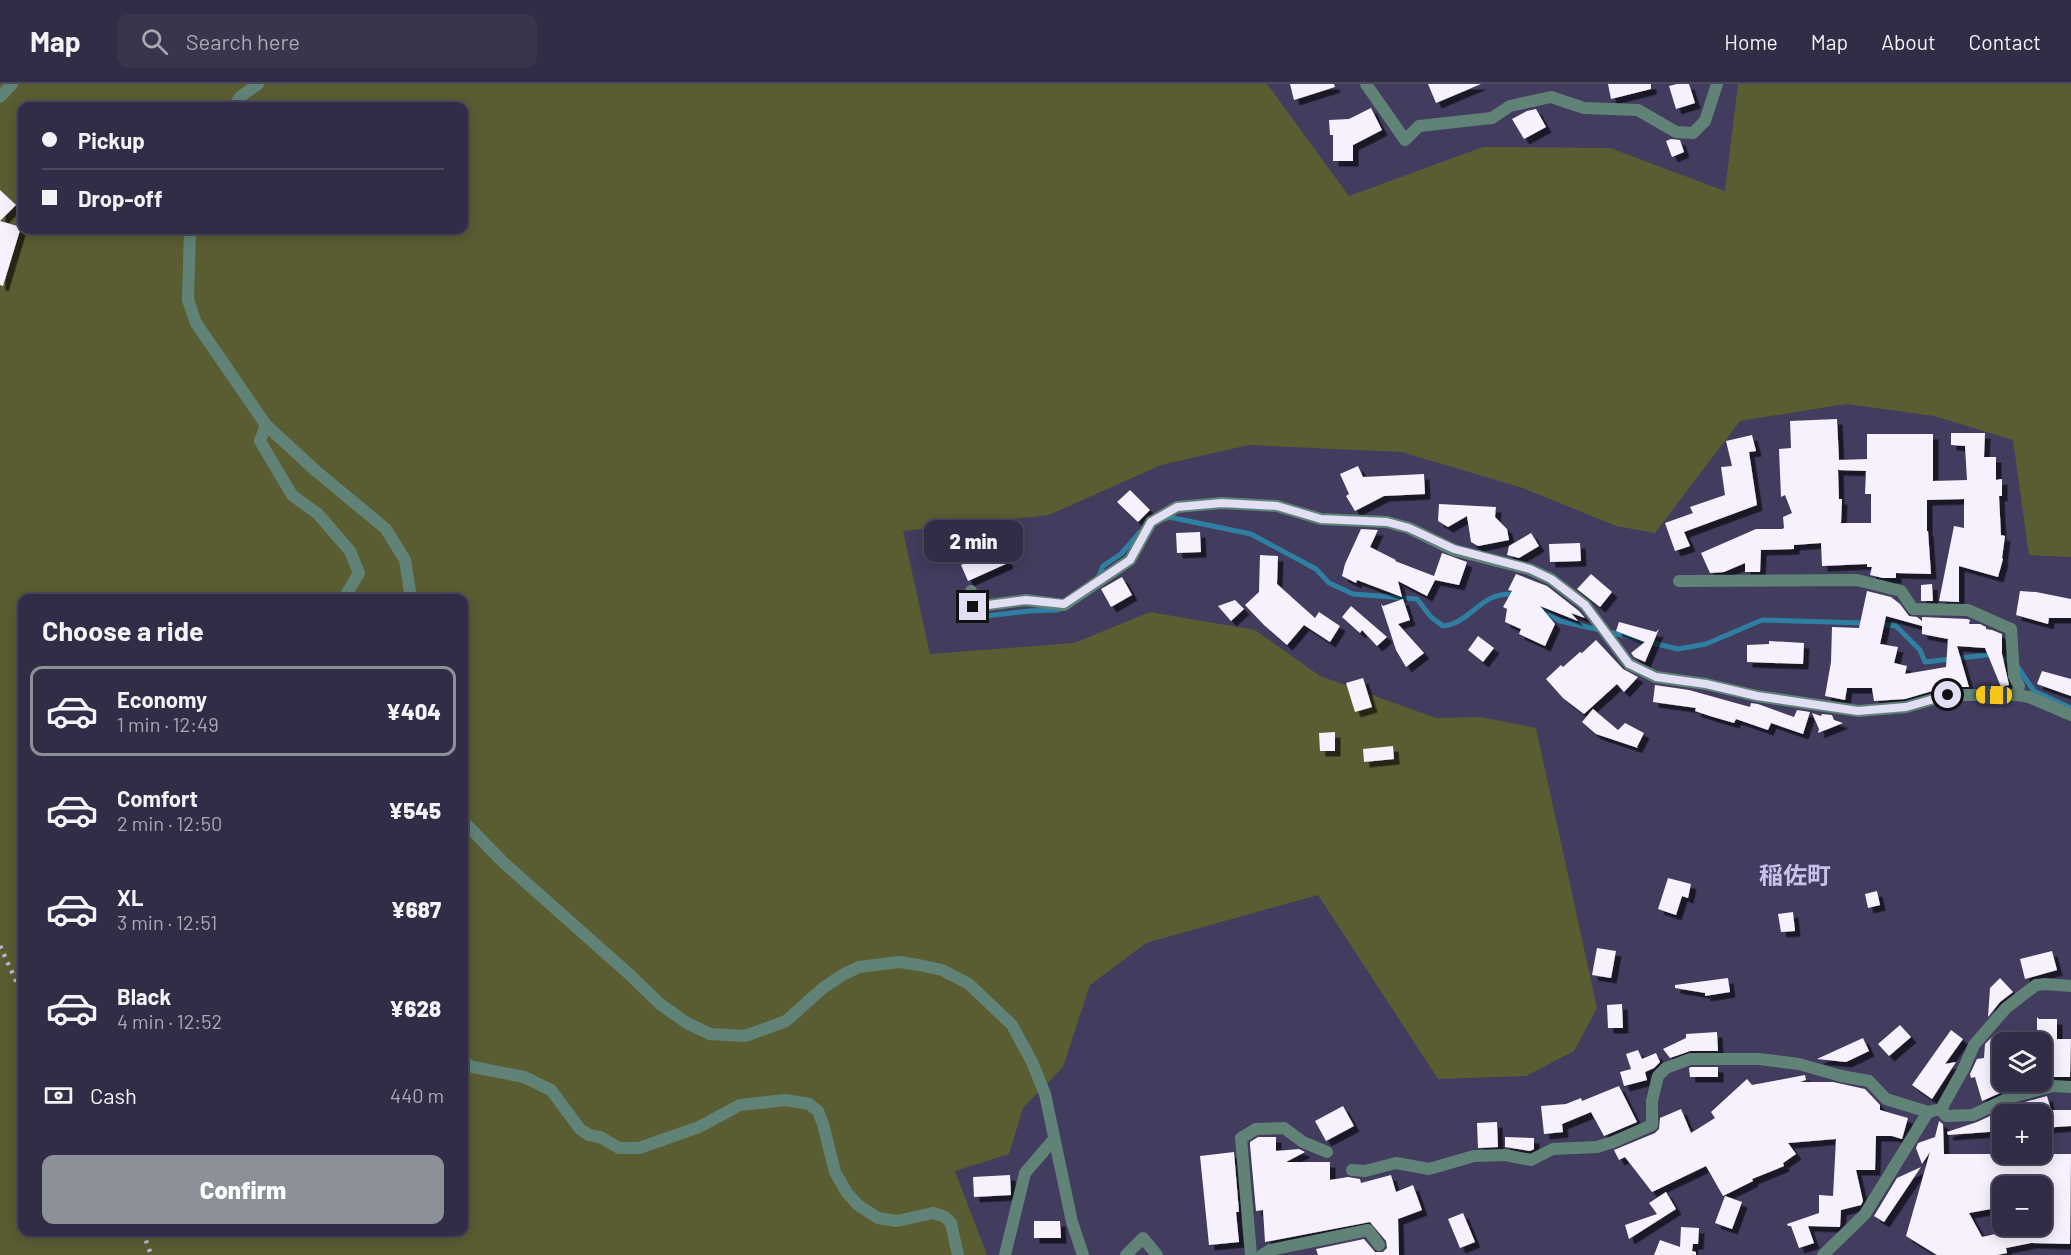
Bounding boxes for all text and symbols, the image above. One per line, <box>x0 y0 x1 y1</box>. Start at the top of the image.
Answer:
search box <box>117 14 537 68</box>
text: Map <box>30 24 81 58</box>
icon: search <box>138 25 171 58</box>
text: Search here <box>186 28 300 54</box>
text: Home <box>1724 29 1778 54</box>
text: Map <box>1811 29 1848 54</box>
text: About <box>1881 29 1936 54</box>
text: Contact <box>1969 29 2041 54</box>
text: Pickup <box>78 127 145 153</box>
text: Drop-off <box>78 185 162 211</box>
callout: 2 min <box>924 520 1022 562</box>
text: 2 min <box>949 529 998 553</box>
route end <box>959 593 986 620</box>
text: Choose a ride <box>42 614 204 646</box>
route start <box>1934 681 1961 708</box>
icon: car <box>45 684 99 738</box>
text: Economy <box>117 686 207 712</box>
car <box>1976 686 2012 704</box>
text: ¥404 <box>386 698 441 724</box>
text: 1 min · 12:49 <box>117 712 219 736</box>
icon: car <box>45 783 99 837</box>
text: Comfort <box>117 785 198 811</box>
text: ¥545 <box>388 797 441 823</box>
text: 2 min · 12:50 <box>117 811 222 835</box>
district label: 稲佐町 <box>1759 860 1831 889</box>
icon: car <box>45 882 99 936</box>
text: XL <box>117 884 143 910</box>
text: ¥687 <box>391 896 441 922</box>
text: 3 min · 12:51 <box>117 910 217 934</box>
icon: car <box>45 981 99 1035</box>
text: Black <box>117 983 171 1009</box>
text: ¥628 <box>389 995 441 1021</box>
text: 4 min · 12:52 <box>117 1009 222 1033</box>
map controls <box>1992 1032 2052 1236</box>
button: layers <box>1992 1032 2052 1092</box>
icon: cash <box>42 1079 75 1112</box>
text: Cash <box>90 1082 137 1108</box>
text: 440 m <box>390 1083 444 1107</box>
button: + <box>1992 1104 2052 1164</box>
button: Confirm <box>42 1155 444 1224</box>
button: − <box>1992 1176 2052 1236</box>

